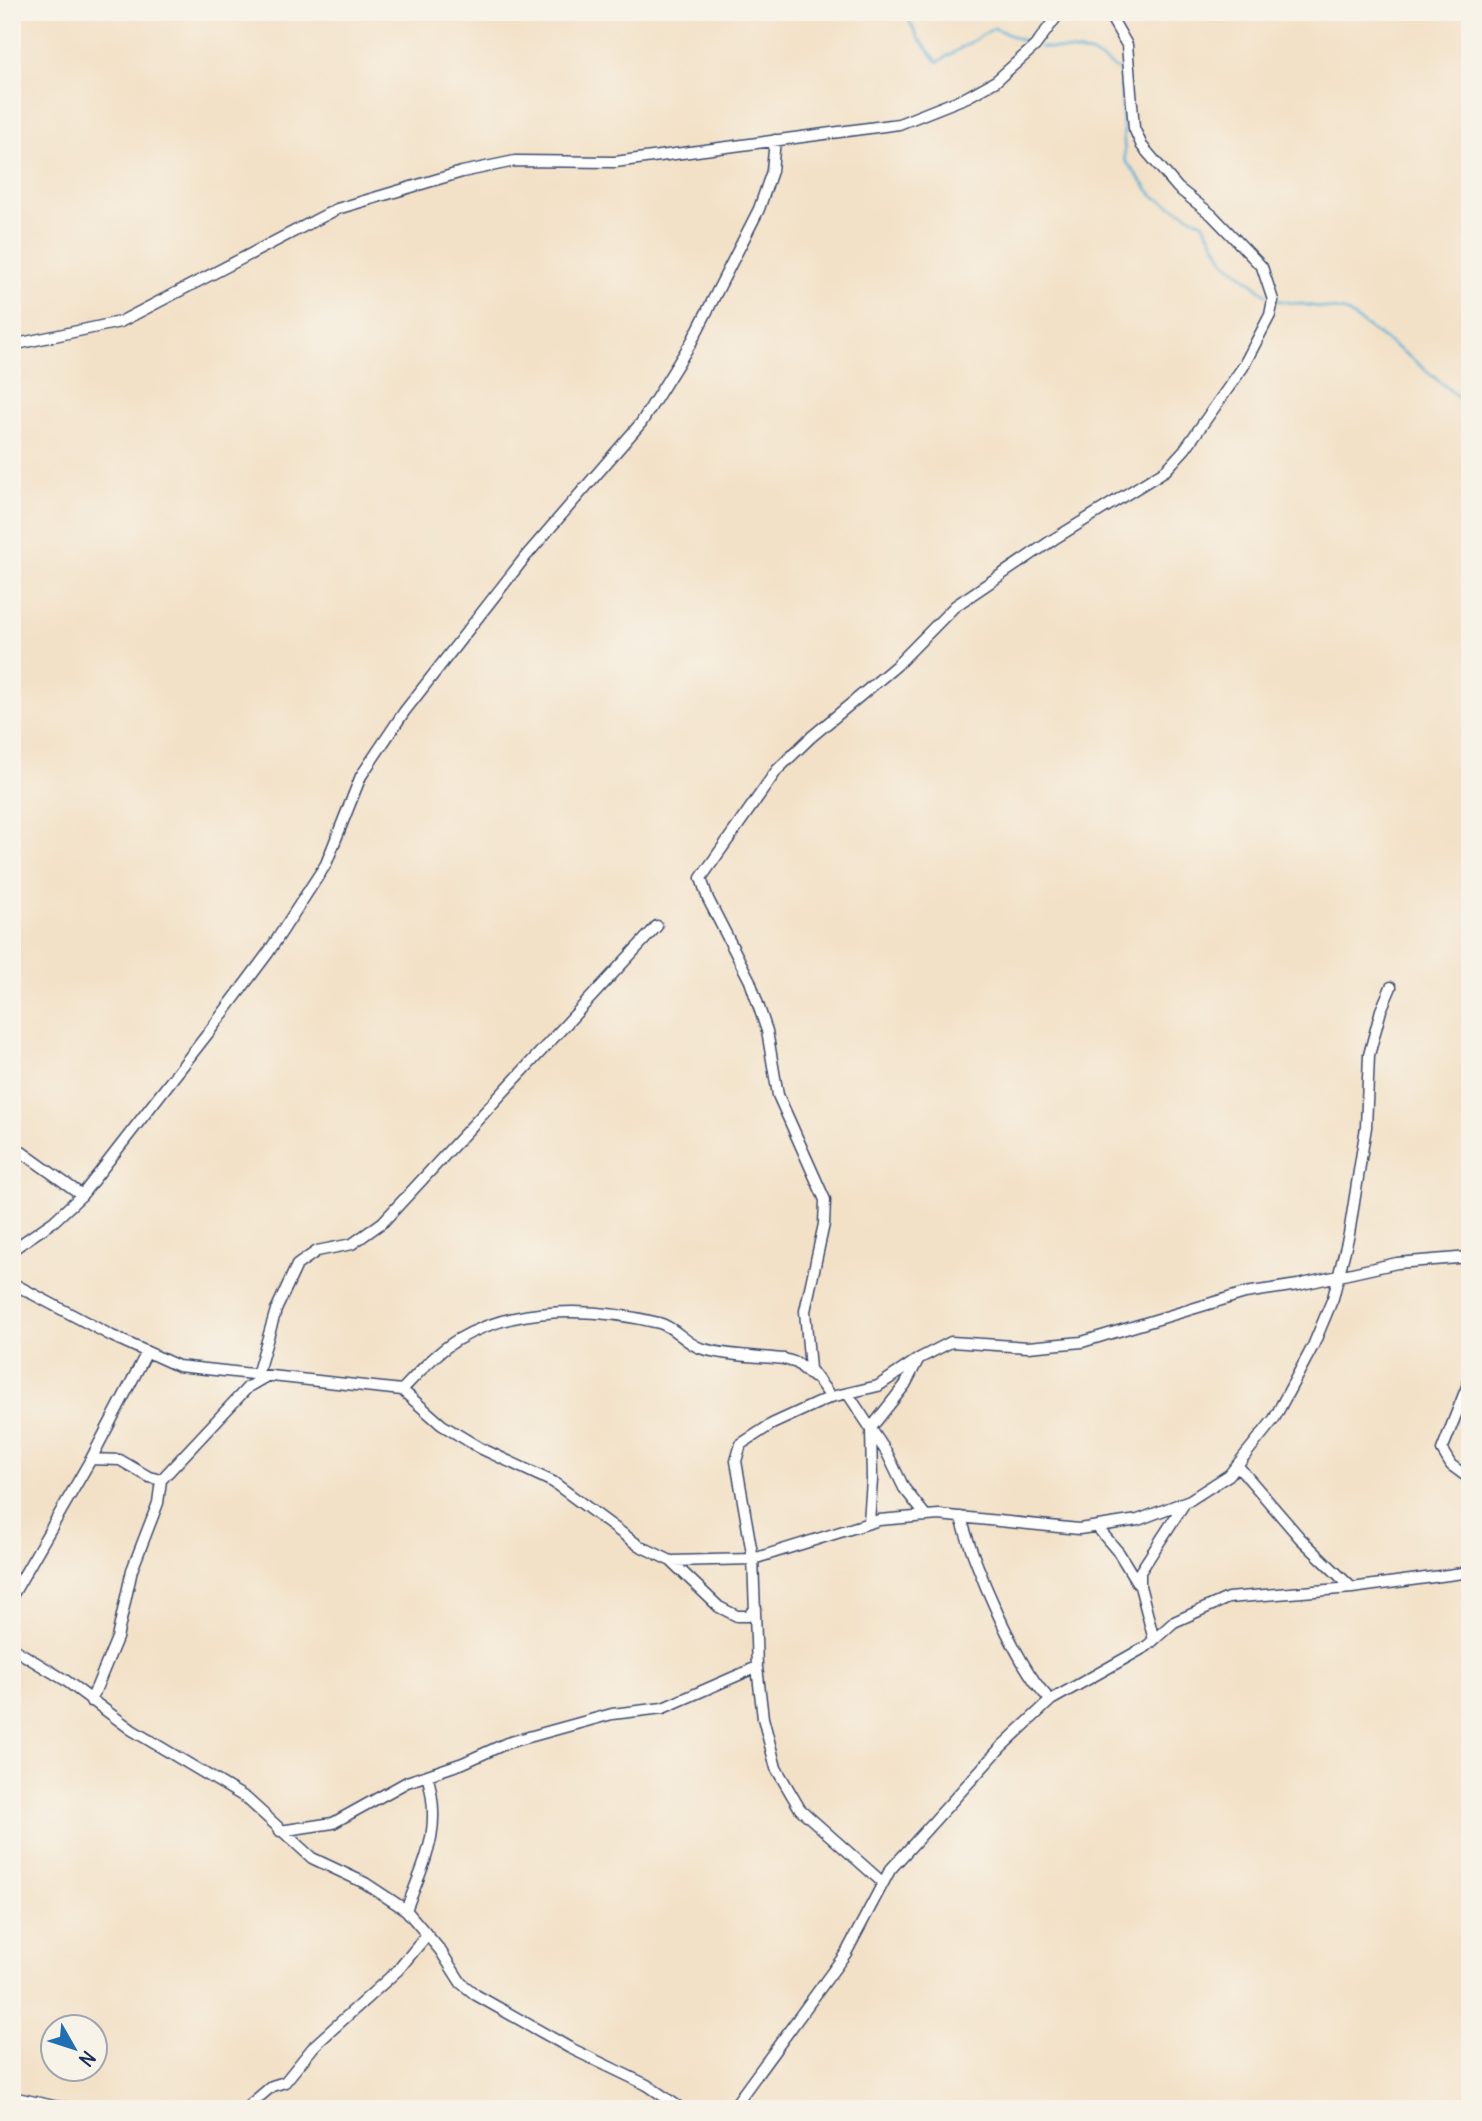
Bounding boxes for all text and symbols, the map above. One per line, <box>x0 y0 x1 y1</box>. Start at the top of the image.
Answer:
north arrow <box>38 2012 108 2082</box>
text: N <box>74 2046 101 2071</box>

